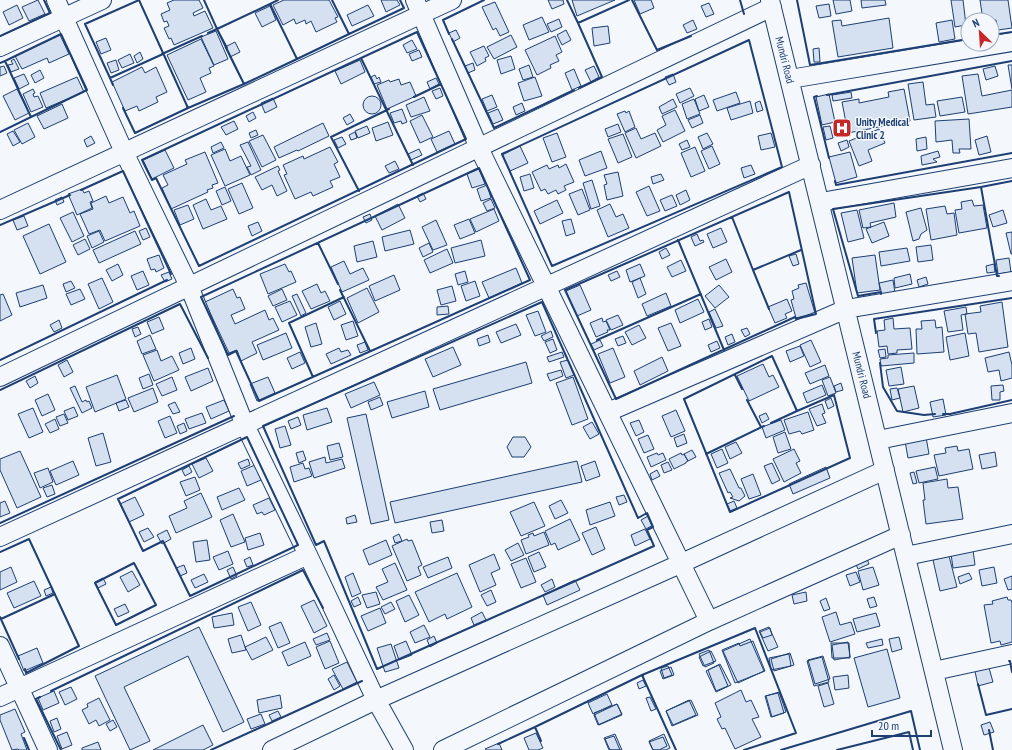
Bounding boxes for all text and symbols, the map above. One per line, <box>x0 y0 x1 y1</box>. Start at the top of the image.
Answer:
north arrow <box>960 12 1000 52</box>
text: N <box>970 15 981 31</box>
street label: Mundri Road <box>772 35 798 85</box>
place label: Unity Medical Clinic 2 <box>856 115 909 142</box>
hospital icon: Unity Medical Clinic 2 <box>831 117 853 139</box>
street label: Mundri Road <box>849 350 875 400</box>
scale bar <box>872 712 931 738</box>
text: 20 m <box>878 718 899 733</box>

